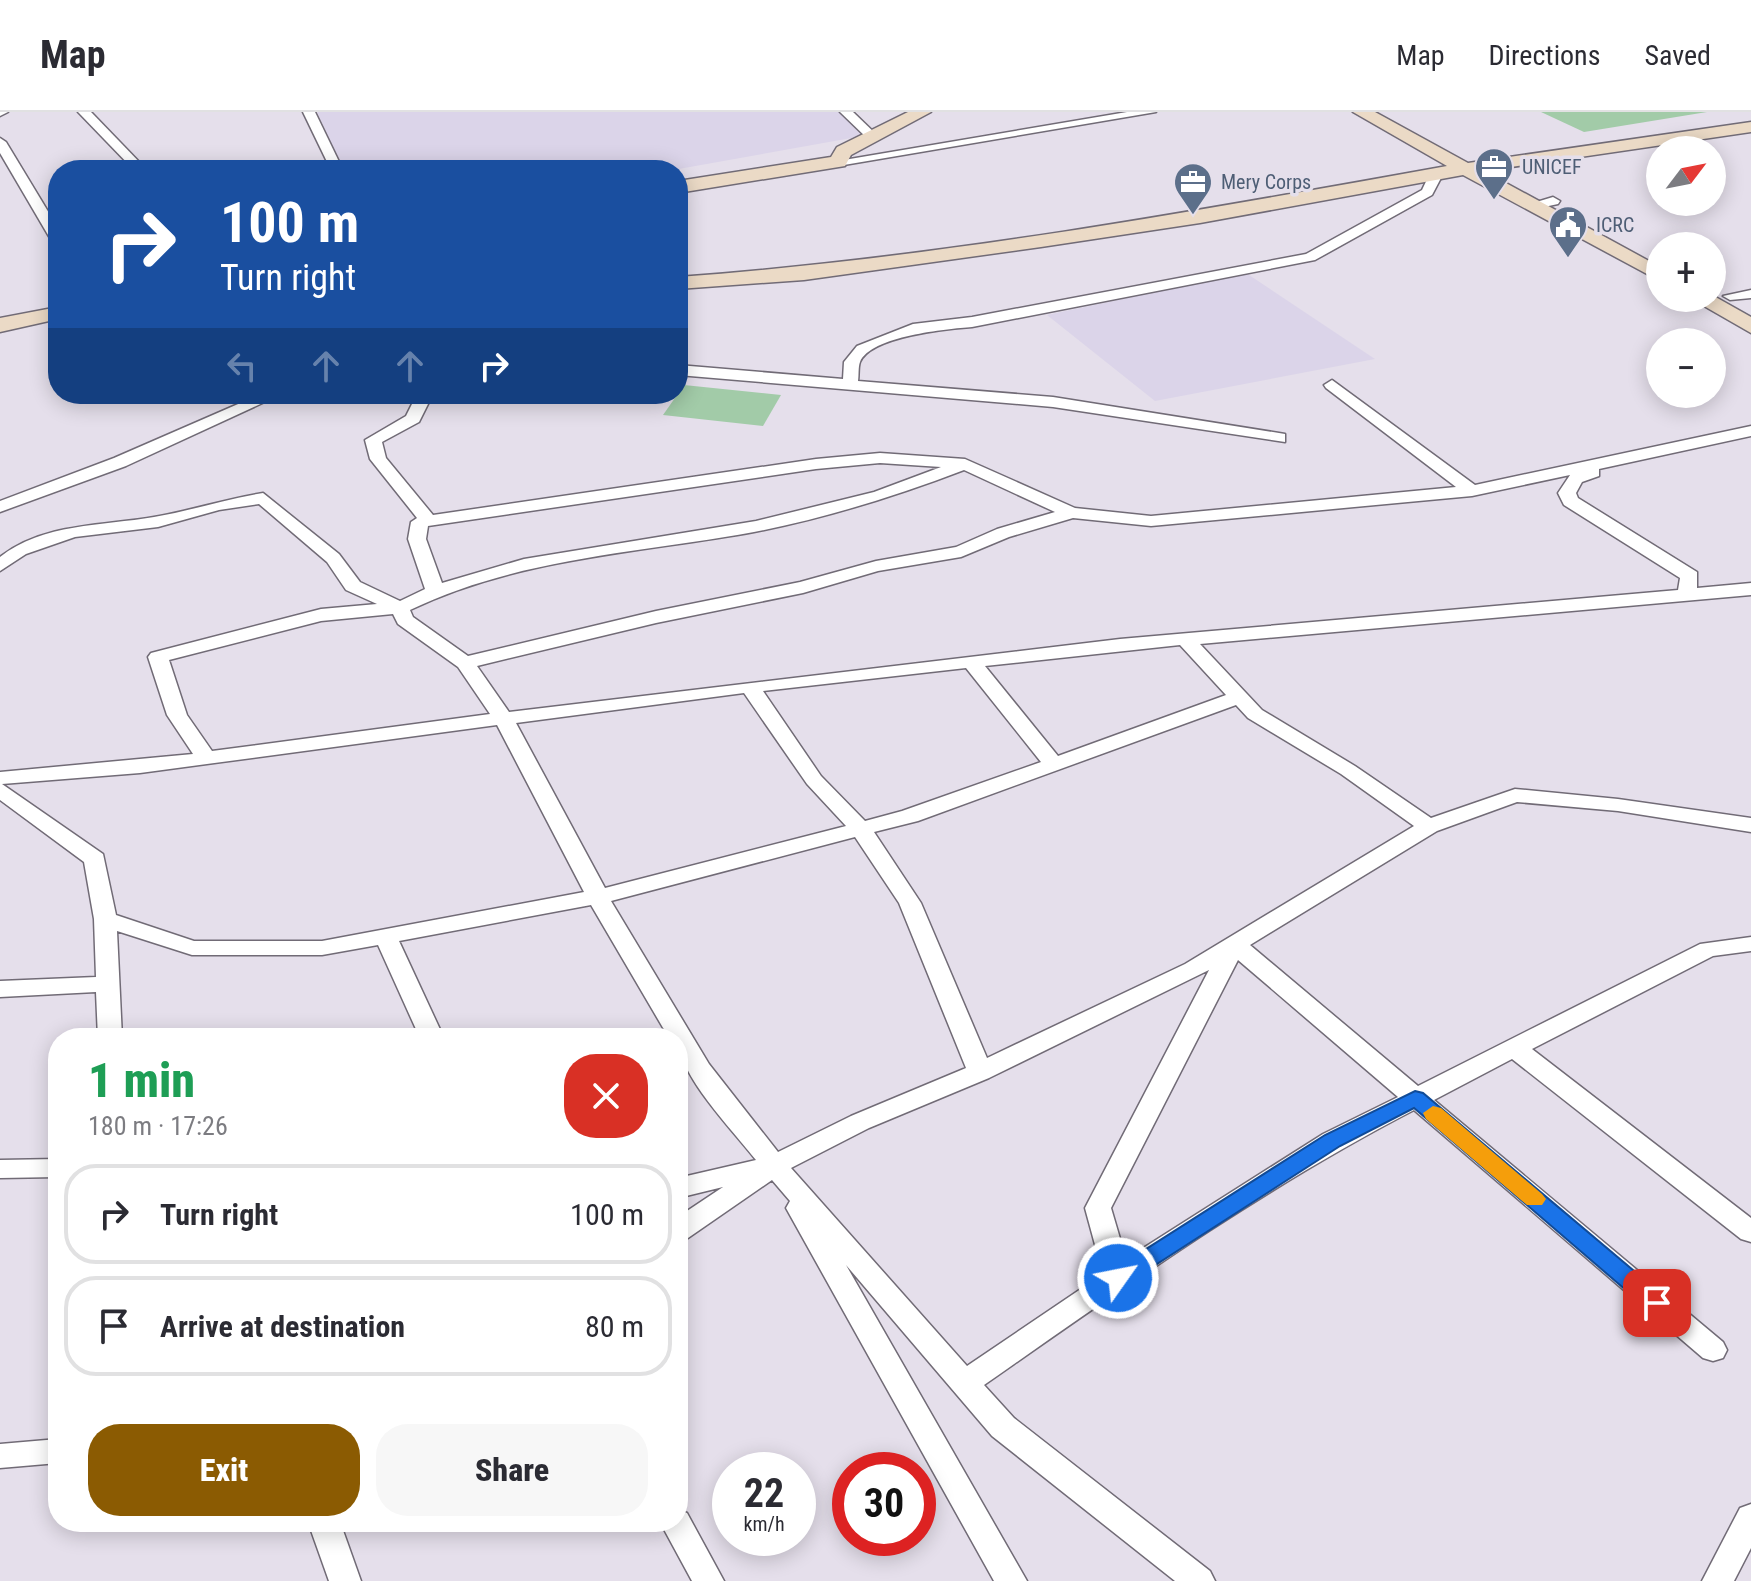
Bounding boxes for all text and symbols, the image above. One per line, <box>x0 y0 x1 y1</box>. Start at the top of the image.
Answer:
text: Map <box>40 33 106 77</box>
text: Map <box>1396 39 1445 72</box>
text: Directions <box>1489 39 1600 72</box>
text: Saved <box>1644 39 1711 72</box>
north arrow <box>1646 136 1726 216</box>
map controls <box>1646 136 1726 408</box>
office icon: UNICEF <box>1473 146 1515 201</box>
place label: UNICEF <box>1522 155 1582 179</box>
office icon: Mery Corps <box>1172 161 1214 216</box>
place label: Mery Corps <box>1221 170 1311 194</box>
text: 100 m <box>220 190 359 256</box>
icon: right <box>88 192 192 296</box>
public building icon: ICRC <box>1547 204 1589 259</box>
place label: ICRC <box>1596 213 1634 237</box>
button: + <box>1646 232 1726 312</box>
text: Turn right <box>220 257 356 299</box>
button: − <box>1646 328 1726 408</box>
icon: left <box>220 344 264 388</box>
icon: ahead <box>304 344 348 388</box>
icon: ahead <box>388 344 432 388</box>
icon: right <box>472 344 516 388</box>
text: 1 min <box>88 1052 195 1109</box>
button: close <box>564 1054 648 1138</box>
text: 180 m · 17:26 <box>88 1111 228 1141</box>
icon: right <box>92 1192 136 1236</box>
text: Turn right <box>160 1197 278 1232</box>
text: 100 m <box>570 1197 644 1232</box>
position arrow <box>1076 1236 1160 1320</box>
pin <box>1623 1269 1691 1337</box>
icon: arrive <box>1635 1281 1679 1325</box>
icon: arrive <box>92 1304 136 1348</box>
text: Arrive at destination <box>160 1309 405 1344</box>
text: 80 m <box>585 1309 644 1344</box>
button: Exit <box>88 1424 360 1516</box>
button: Share <box>376 1424 648 1516</box>
speed limit sign: 30 <box>832 1452 936 1556</box>
text: 22 <box>744 1470 784 1517</box>
text: km/h <box>743 1512 785 1536</box>

